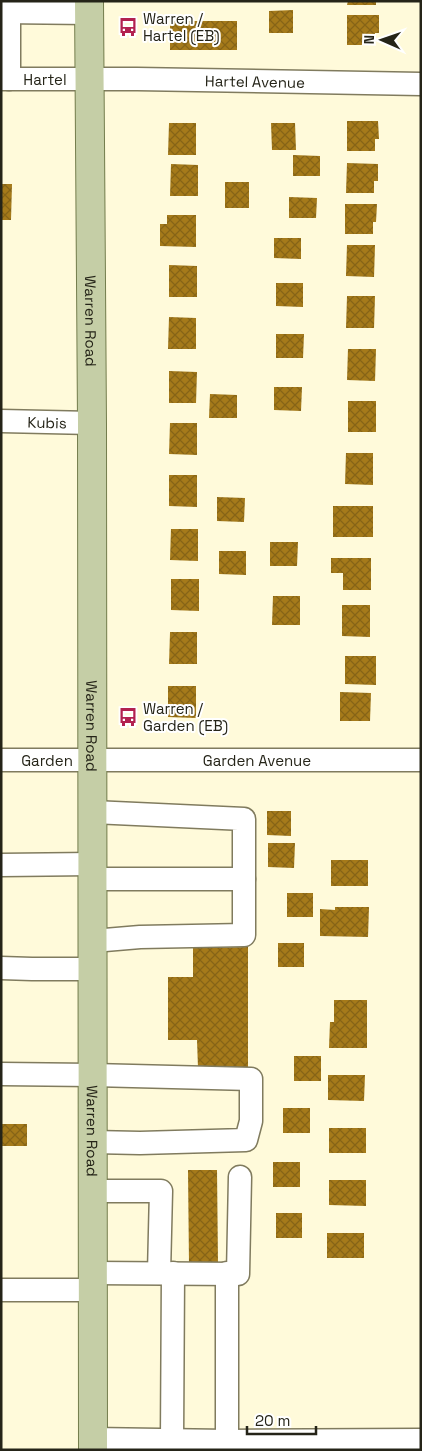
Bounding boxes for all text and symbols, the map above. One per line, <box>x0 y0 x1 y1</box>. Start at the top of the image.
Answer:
place label: Warren / Hartel (EB) <box>143 9 220 46</box>
north arrow <box>357 15 407 65</box>
bus stop icon: Warren / Hartel (EB) <box>117 16 139 38</box>
text: N <box>360 35 378 45</box>
street label: Hartel <box>23 70 67 89</box>
street label: Hartel Avenue <box>205 71 305 91</box>
street label: Warren Road <box>81 275 101 367</box>
street label: Kubis <box>27 412 67 432</box>
street label: Warren Road <box>83 680 102 772</box>
place label: Warren / Garden (EB) <box>143 699 228 736</box>
bus stop icon: Warren / Garden (EB) <box>117 706 139 728</box>
street label: Garden <box>21 751 73 770</box>
street label: Garden Avenue <box>203 751 311 770</box>
street label: Warren Road <box>83 1085 102 1177</box>
scale bar <box>247 1404 316 1436</box>
text: 20 m <box>255 1411 290 1430</box>

